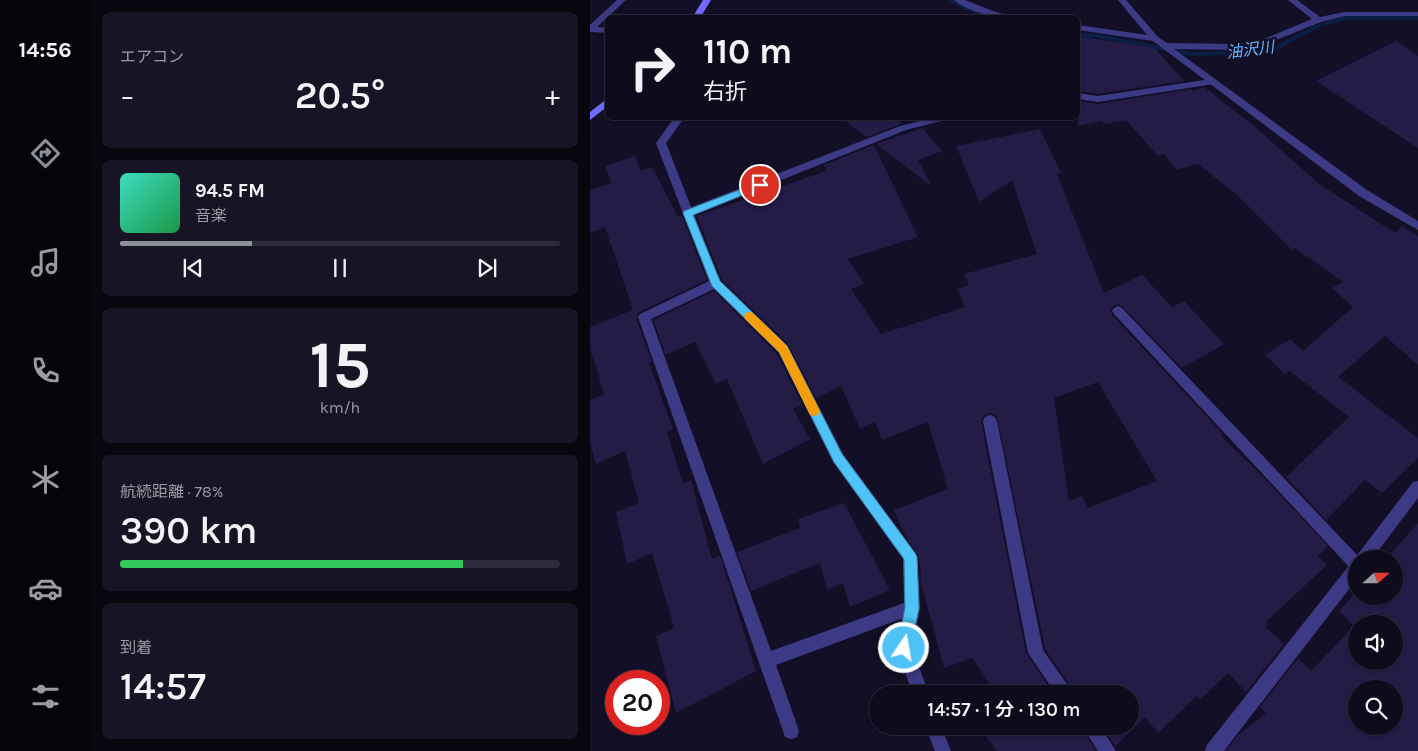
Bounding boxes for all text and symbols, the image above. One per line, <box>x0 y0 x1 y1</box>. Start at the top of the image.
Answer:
text: 110 m <box>703 31 792 72</box>
icon: right <box>620 35 685 100</box>
text: 14:56 <box>18 37 72 63</box>
water label: 油沢川 <box>1225 37 1277 62</box>
text: エアコン <box>120 47 184 66</box>
text: 20.5° <box>295 73 385 118</box>
text: − <box>120 79 135 112</box>
text: + <box>545 79 560 112</box>
text: 右折 <box>703 79 747 105</box>
icon: directions <box>28 136 63 171</box>
pin <box>739 164 781 206</box>
icon: arrive <box>746 171 774 199</box>
text: 94.5 FM <box>195 180 265 202</box>
text: 音楽 <box>195 206 227 225</box>
icon: music <box>28 245 63 280</box>
icon: previous <box>179 254 207 282</box>
icon: pause <box>326 254 354 282</box>
icon: next <box>473 254 501 282</box>
text: 15 <box>309 327 371 403</box>
icon: phone <box>28 353 63 388</box>
text: km/h <box>320 398 360 417</box>
icon: climate <box>28 462 63 497</box>
text: 航続距離 · 78% <box>120 482 223 501</box>
text: 390 km <box>120 508 257 553</box>
north arrow <box>1348 550 1402 605</box>
map controls <box>1348 550 1403 735</box>
icon: car <box>28 571 63 606</box>
button: sound <box>1348 615 1403 670</box>
position arrow <box>877 621 929 673</box>
text: 到着 <box>120 638 152 657</box>
text: 14:57 <box>120 664 206 709</box>
speed limit sign: 20 <box>605 670 670 735</box>
icon: filters <box>28 679 63 714</box>
button: search <box>1348 680 1403 735</box>
text: 14:57 · 1 分 · 130 m <box>928 699 1080 721</box>

